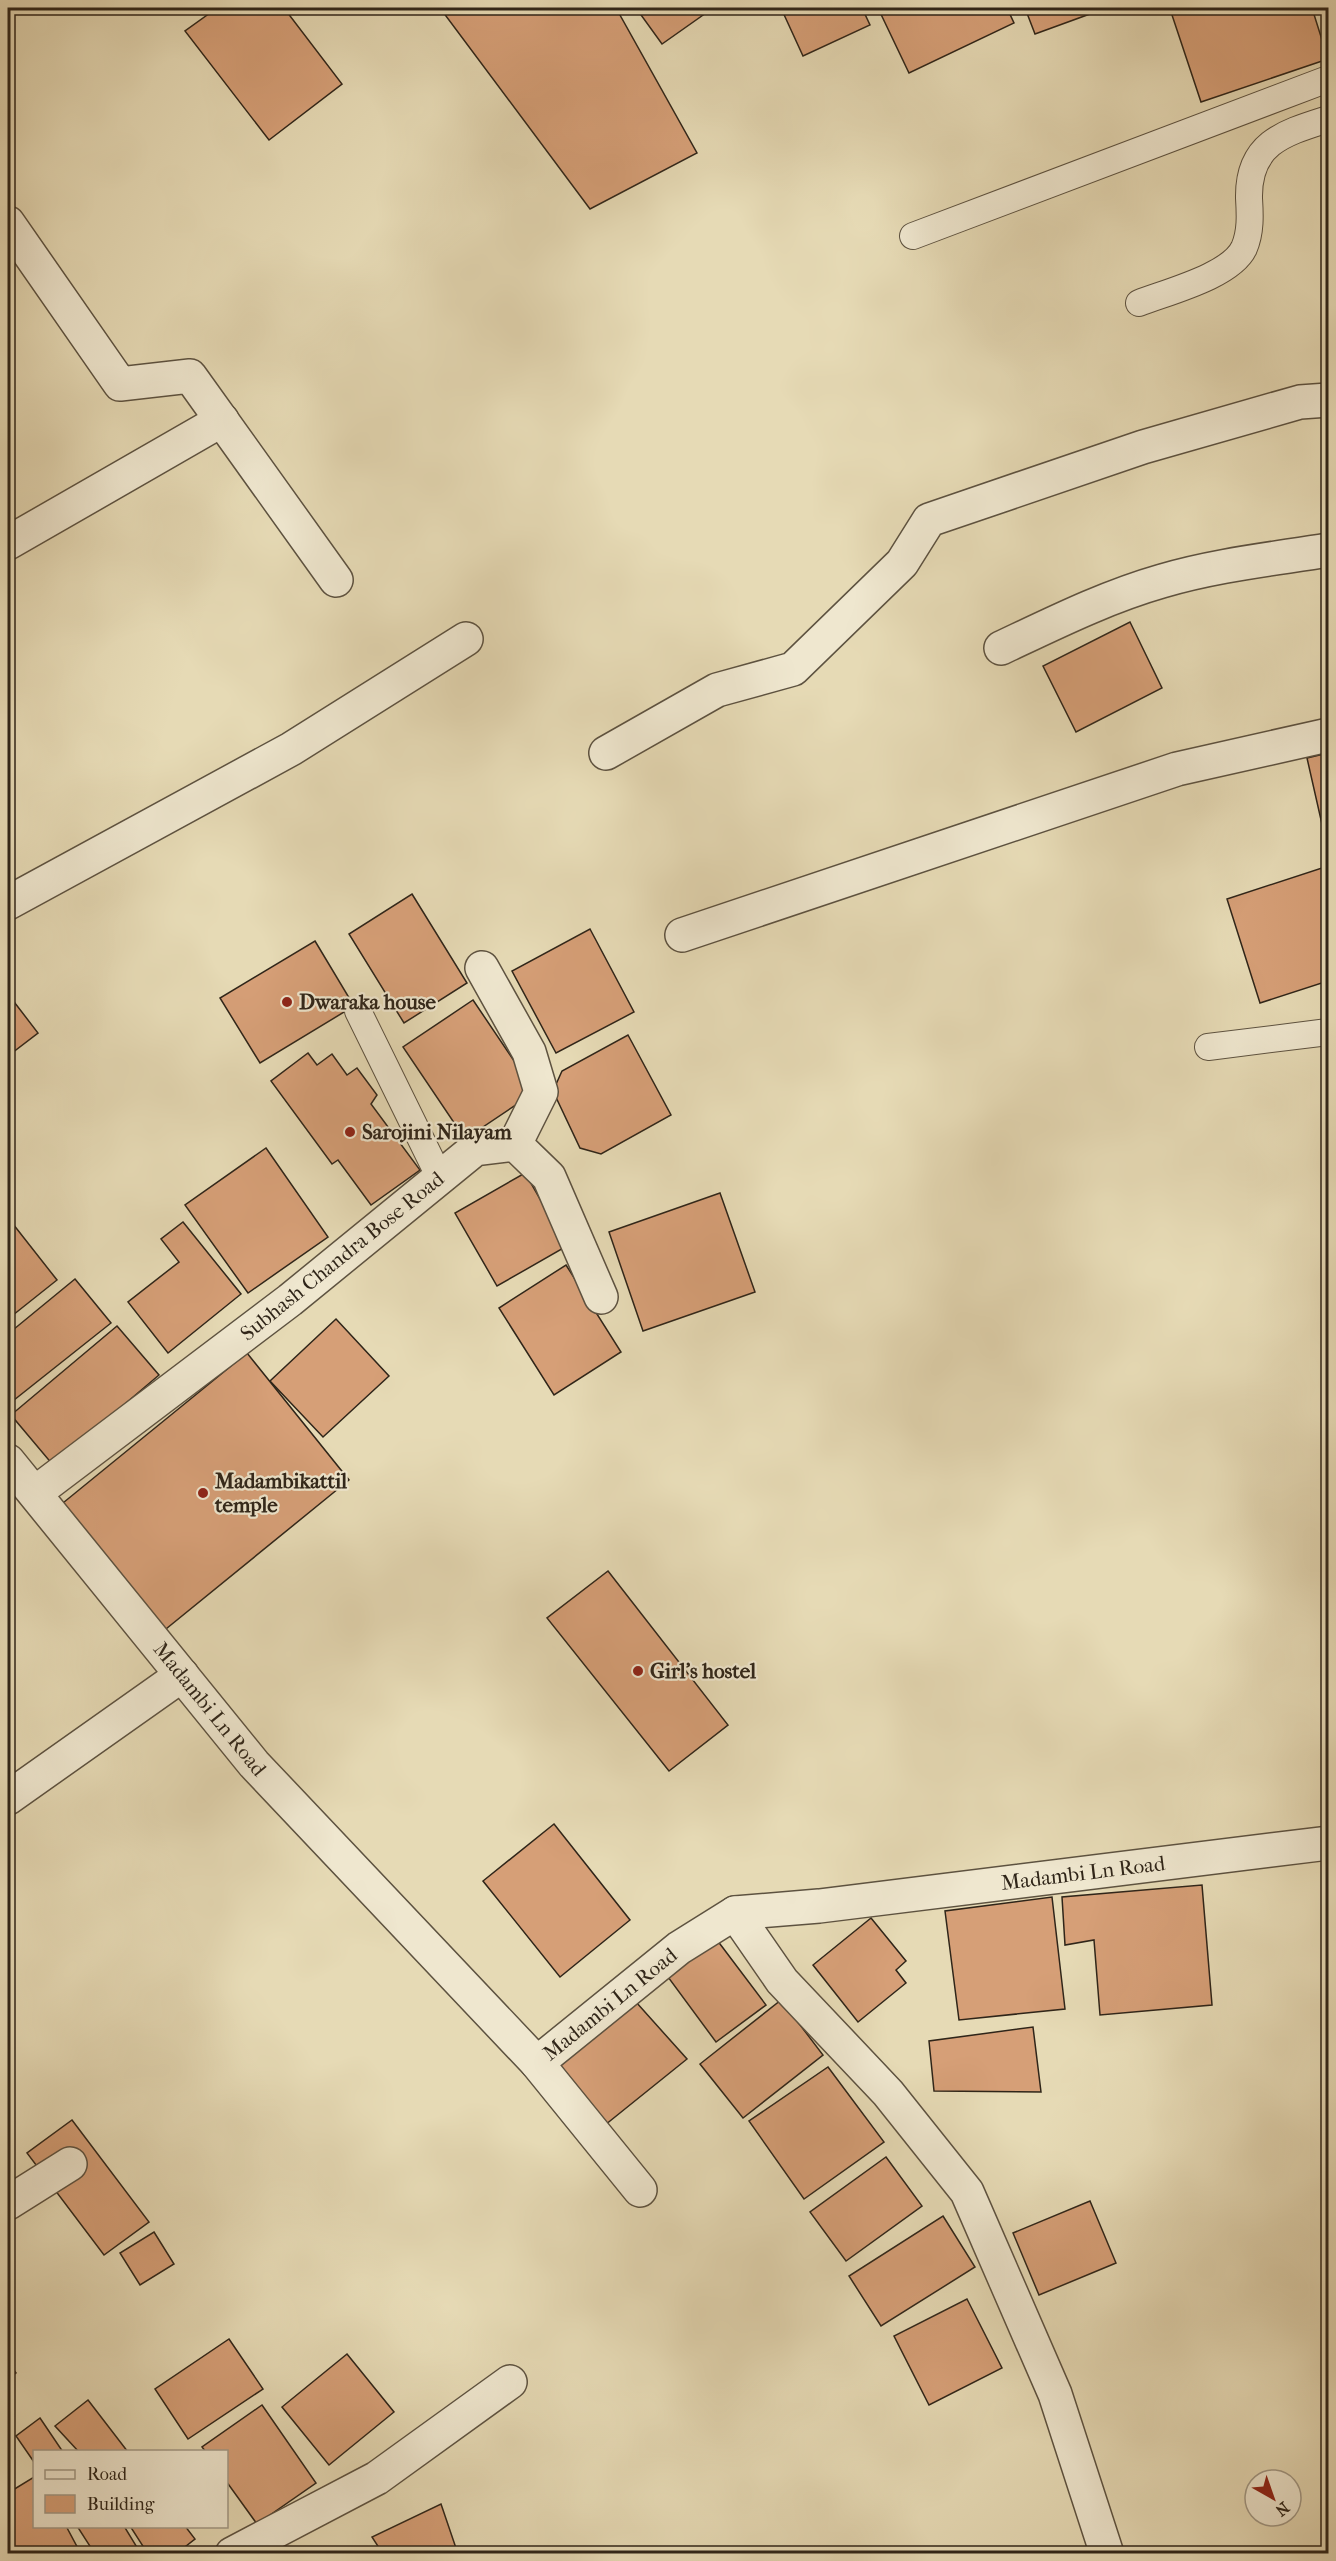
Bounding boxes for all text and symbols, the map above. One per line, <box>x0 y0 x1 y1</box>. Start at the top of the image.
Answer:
place label: Dwaraka house <box>299 990 437 1014</box>
marker: Dwaraka house <box>280 995 294 1009</box>
place label: Sarojini Nilayam <box>362 1120 512 1144</box>
marker: Sarojini Nilayam <box>343 1125 357 1139</box>
street label: Subhash Chandra Bose Road <box>235 1166 449 1346</box>
place label: Madambikattil temple <box>214 1469 347 1517</box>
marker: Madambikattil temple <box>196 1486 210 1500</box>
street label: Madambi Ln Road <box>149 1637 272 1781</box>
place label: Girl's hostel <box>650 1659 756 1683</box>
marker: Girl's hostel <box>631 1664 645 1678</box>
street label: Madambi Ln Road <box>1000 1851 1167 1895</box>
street label: Madambi Ln Road <box>538 1942 682 2065</box>
legend <box>33 2450 228 2528</box>
text: Road <box>87 2464 127 2485</box>
north arrow <box>1243 2468 1303 2528</box>
text: Building <box>87 2494 155 2515</box>
text: N <box>1271 2498 1293 2521</box>

